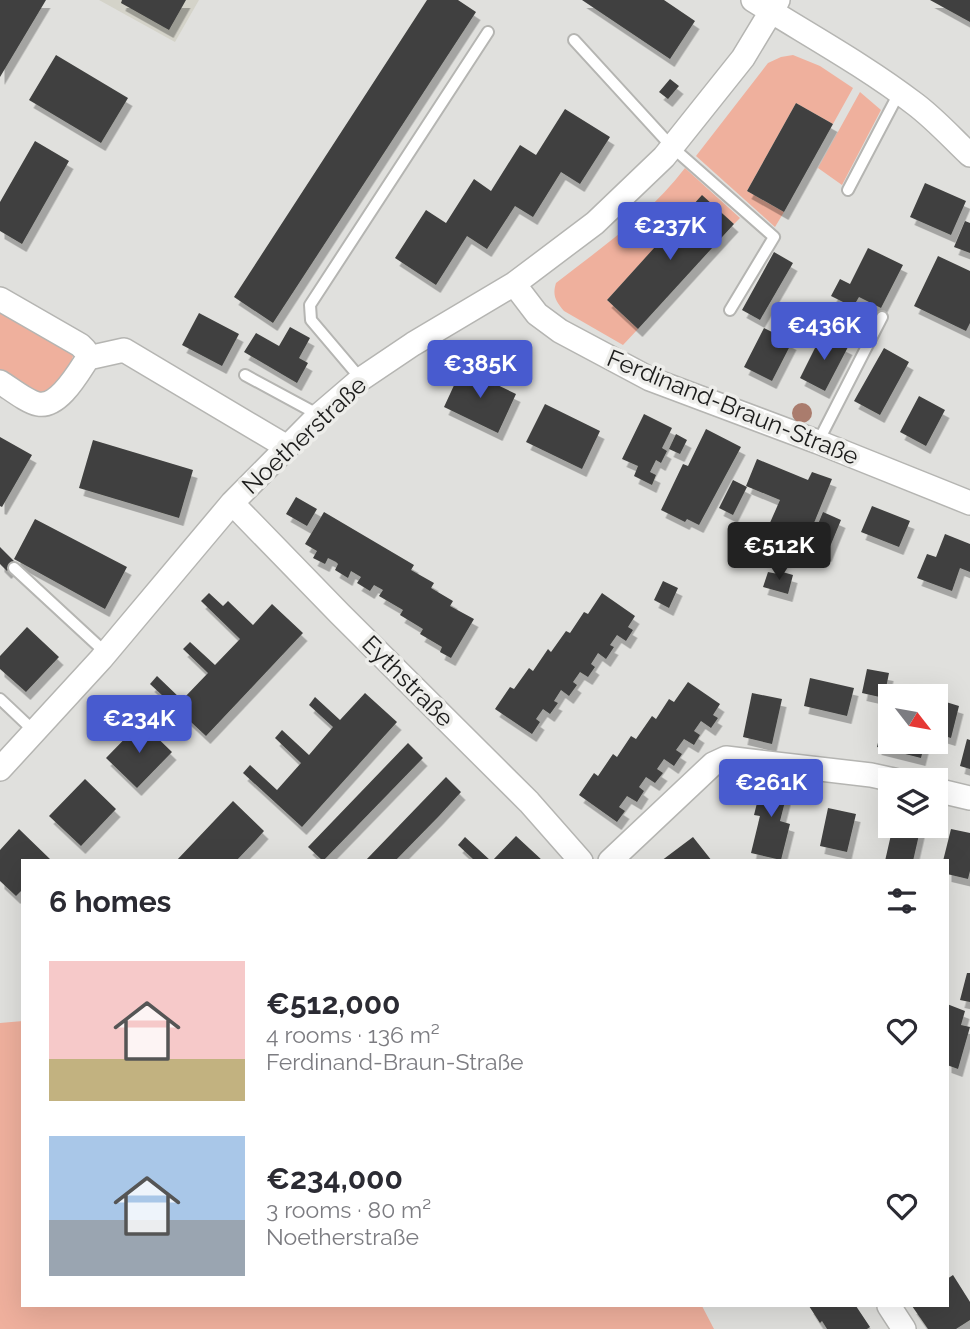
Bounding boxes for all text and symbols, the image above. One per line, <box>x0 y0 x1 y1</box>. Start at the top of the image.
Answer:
pin: €237K <box>621 202 719 262</box>
text: €237K <box>634 211 706 238</box>
pin: €436K <box>775 302 873 362</box>
text: €436K <box>787 311 861 338</box>
pin: €385K <box>431 340 529 400</box>
street label: Ferdinand-Braun-Straße <box>603 343 863 471</box>
text: €385K <box>443 349 517 376</box>
street label: Noetherstraße <box>236 370 372 500</box>
pin: €512K <box>730 522 828 582</box>
text: €512K <box>744 531 814 558</box>
street label: Eythstraße <box>356 629 460 733</box>
north arrow <box>878 684 948 754</box>
map controls <box>878 684 948 838</box>
pin: €234K <box>90 696 188 755</box>
text: €234K <box>103 704 175 731</box>
pin: €261K <box>722 760 820 819</box>
text: €261K <box>735 768 807 795</box>
button: layers <box>878 768 948 838</box>
icon: filters <box>883 882 921 920</box>
text: 6 homes <box>49 884 171 919</box>
text: €512,000 <box>266 986 401 1021</box>
icon: home <box>105 989 189 1073</box>
icon: heart <box>883 1012 921 1050</box>
text: 4 rooms · 136 m² <box>266 1021 440 1048</box>
text: Ferdinand-Braun-Straße <box>266 1048 524 1075</box>
text: €234,000 <box>266 1161 403 1196</box>
icon: home <box>105 1164 189 1248</box>
icon: heart <box>883 1187 921 1225</box>
text: 3 rooms · 80 m² <box>266 1196 431 1223</box>
text: Noetherstraße <box>266 1223 419 1250</box>

